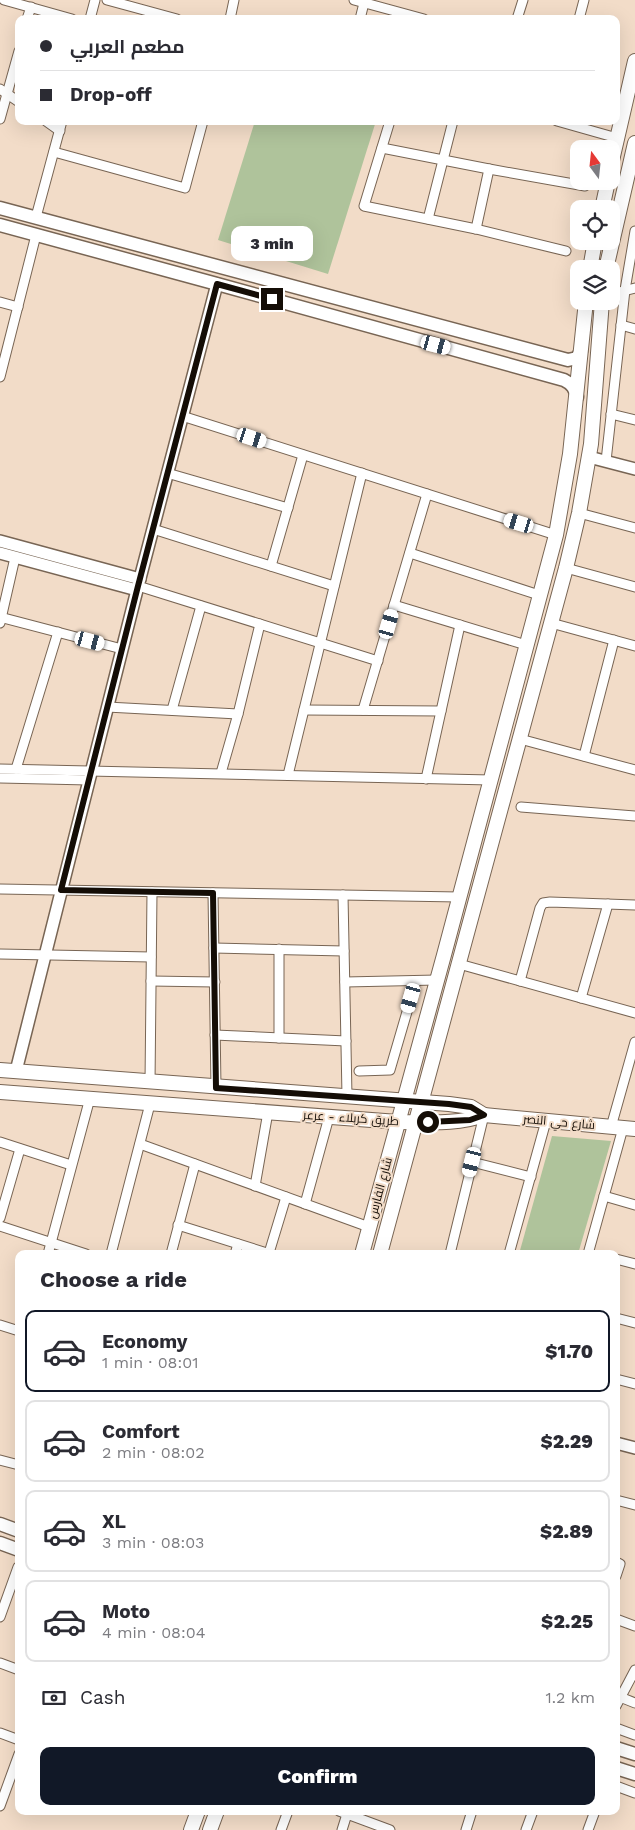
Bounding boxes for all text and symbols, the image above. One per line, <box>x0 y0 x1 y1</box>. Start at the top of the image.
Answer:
text: مطعم العربي <box>70 35 184 58</box>
text: Drop-off <box>70 83 152 106</box>
north arrow <box>570 140 620 190</box>
map controls <box>570 140 620 310</box>
button: locate <box>570 200 620 250</box>
callout: 3 min <box>231 226 313 262</box>
text: 3 min <box>250 234 294 253</box>
button: layers <box>570 260 620 310</box>
route end <box>261 288 283 310</box>
car <box>419 334 452 356</box>
car <box>235 426 268 450</box>
car <box>502 511 535 535</box>
car <box>377 608 400 640</box>
car <box>73 630 106 652</box>
car <box>399 982 422 1014</box>
street label: طريق كربلاء - عرعر <box>302 1108 400 1128</box>
route start <box>417 1111 439 1133</box>
street label: شارع حي النصر <box>521 1112 596 1135</box>
car <box>461 1146 482 1178</box>
street label: شارع الفارس <box>365 1156 396 1220</box>
text: Choose a ride <box>40 1267 187 1292</box>
icon: car <box>42 1329 87 1374</box>
text: Economy <box>102 1330 187 1353</box>
text: $1.70 <box>545 1340 593 1363</box>
text: 1 min · 08:01 <box>102 1353 198 1372</box>
icon: car <box>42 1419 87 1464</box>
text: Comfort <box>102 1420 180 1443</box>
text: $2.29 <box>540 1430 593 1453</box>
text: 2 min · 08:02 <box>102 1443 205 1462</box>
icon: car <box>42 1509 87 1554</box>
text: XL <box>102 1510 126 1533</box>
text: $2.89 <box>540 1520 593 1543</box>
text: 3 min · 08:03 <box>102 1533 204 1552</box>
icon: car <box>42 1599 87 1644</box>
text: Moto <box>102 1600 150 1623</box>
text: $2.25 <box>541 1610 593 1633</box>
text: 4 min · 08:04 <box>102 1623 205 1642</box>
icon: cash <box>40 1684 68 1712</box>
text: Cash <box>80 1686 126 1709</box>
text: 1.2 km <box>545 1688 595 1707</box>
button: Confirm <box>40 1747 595 1805</box>

